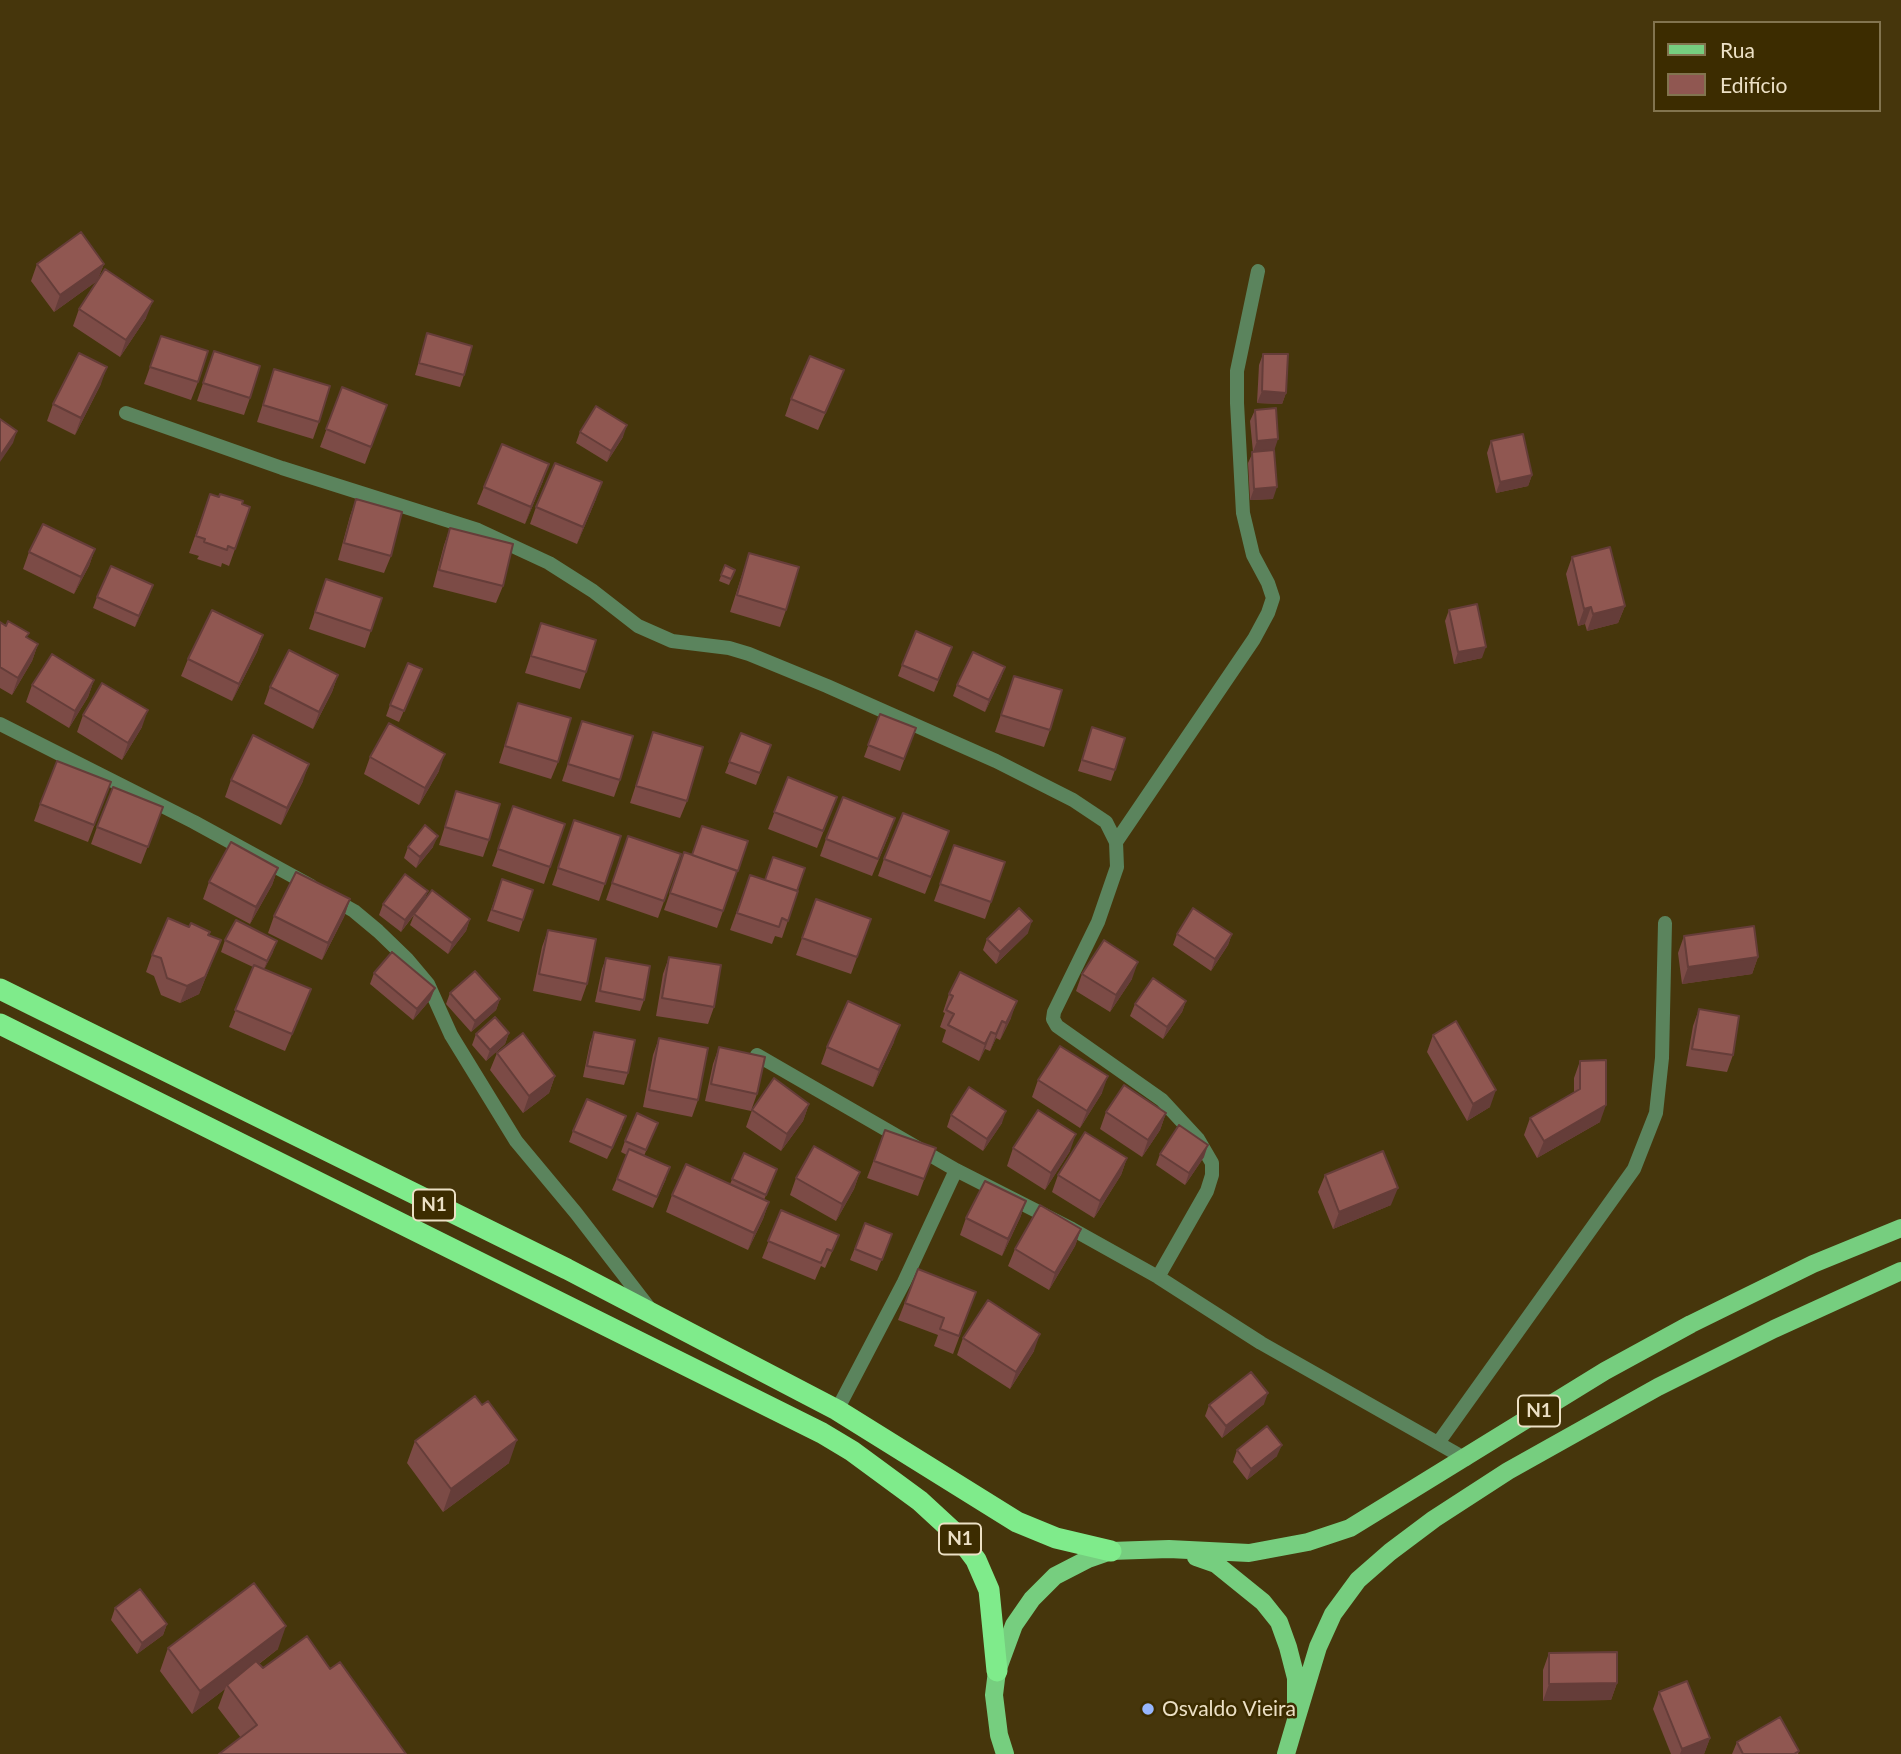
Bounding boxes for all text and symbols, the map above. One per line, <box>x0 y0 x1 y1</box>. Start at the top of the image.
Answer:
legend <box>1652 21 1880 112</box>
text: Rua <box>1720 37 1755 62</box>
text: Edifício <box>1720 72 1787 97</box>
road number: N1 <box>413 1190 455 1220</box>
road number: N1 <box>1518 1396 1560 1427</box>
road number: N1 <box>939 1524 981 1554</box>
place label: Osvaldo Vieira <box>1162 1696 1296 1722</box>
marker: Osvaldo Vieira <box>1140 1701 1156 1717</box>

